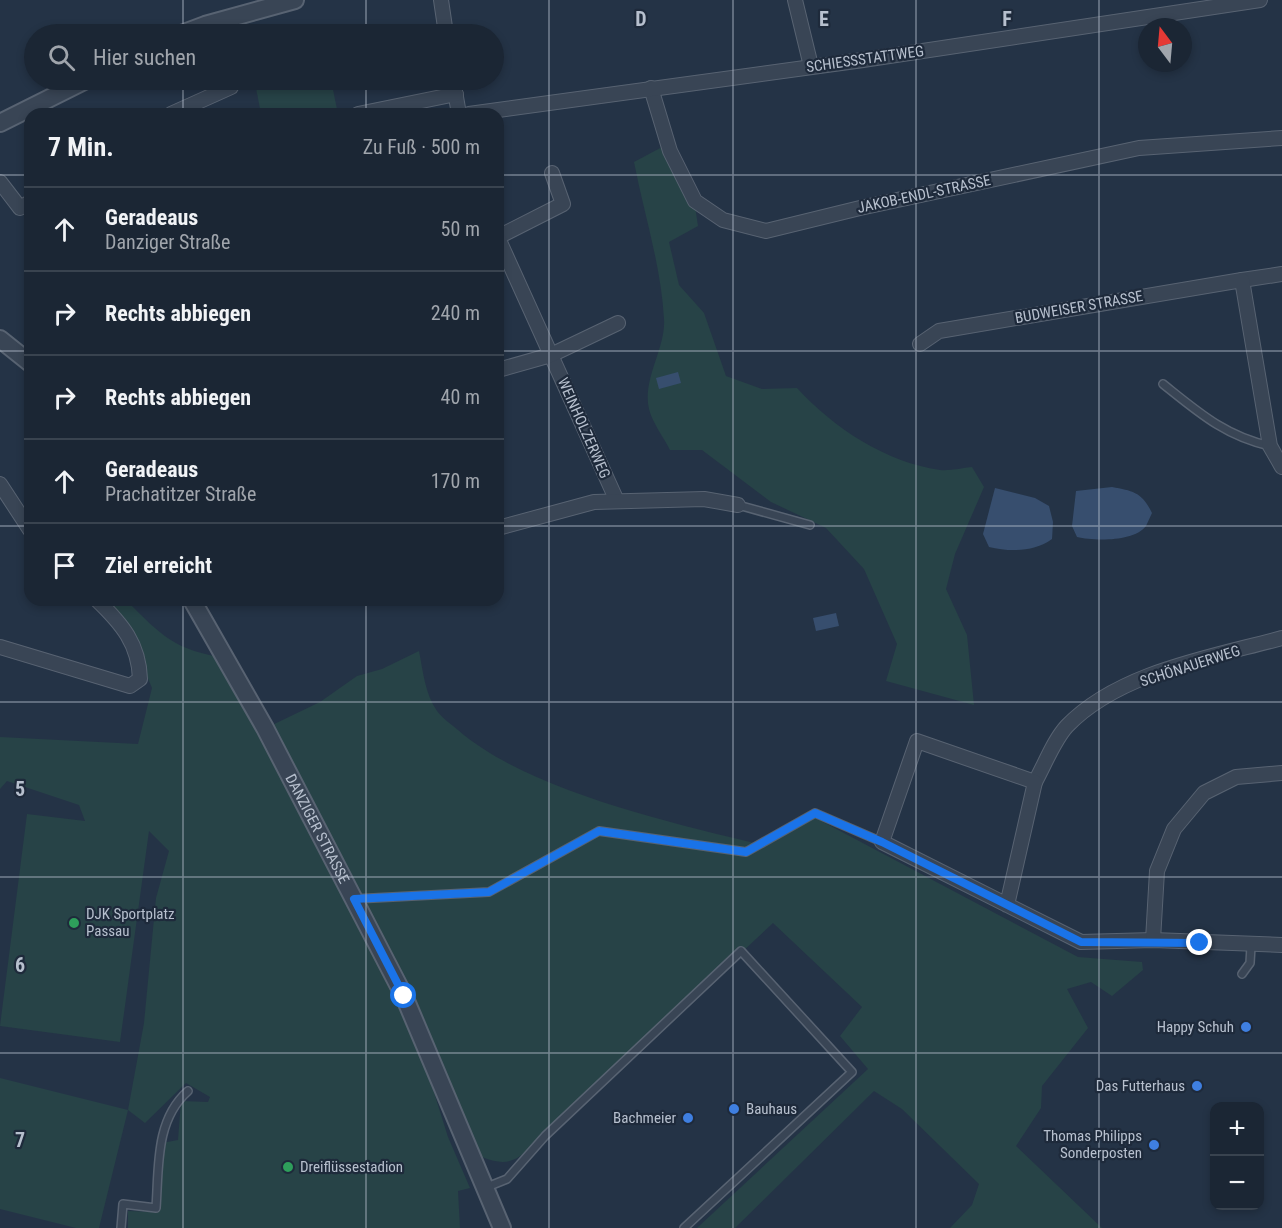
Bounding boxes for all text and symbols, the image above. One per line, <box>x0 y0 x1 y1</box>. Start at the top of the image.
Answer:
text: D <box>635 7 647 31</box>
text: E <box>819 7 829 31</box>
text: F <box>1002 7 1012 31</box>
north arrow <box>1138 18 1192 72</box>
search box <box>24 24 504 90</box>
icon: search <box>45 41 78 74</box>
street label: SCHIESSSTATTWEG <box>805 42 925 76</box>
text: Hier suchen <box>93 45 196 70</box>
text: 7 Min. <box>48 132 114 162</box>
text: Zu Fuß · 500 m <box>363 135 480 159</box>
street label: JAKOB-ENDL-STRASSE <box>856 171 992 217</box>
text: Geradeaus <box>105 205 198 230</box>
icon: ahead <box>48 213 81 246</box>
text: 50 m <box>441 217 480 241</box>
text: Danziger Straße <box>105 230 230 254</box>
street label: BUDWEISER STRASSE <box>1014 287 1144 327</box>
icon: right <box>48 297 81 330</box>
text: Rechts abbiegen <box>105 301 251 326</box>
text: 240 m <box>431 301 480 325</box>
street label: WEINHOLZERWEG <box>554 375 614 481</box>
icon: right <box>48 381 81 414</box>
text: Rechts abbiegen <box>105 385 251 410</box>
text: 40 m <box>441 385 480 409</box>
text: Geradeaus <box>105 457 198 482</box>
icon: ahead <box>48 465 81 498</box>
text: 170 m <box>431 469 480 493</box>
text: Prachatitzer Straße <box>105 482 256 506</box>
icon: arrive <box>48 549 81 582</box>
text: Ziel erreicht <box>105 553 212 578</box>
street label: SCHÖNAUERWEG <box>1138 641 1242 691</box>
street label: DANZIGER STRASSE <box>281 771 353 887</box>
text: 5 <box>15 777 25 801</box>
place label: DJK Sportplatz Passau <box>86 905 175 940</box>
marker: DJK Sportplatz Passau <box>67 916 81 930</box>
route end <box>1186 929 1212 955</box>
text: 6 <box>15 953 25 977</box>
route start <box>390 982 416 1008</box>
place label: Happy Schuh <box>1157 1018 1234 1036</box>
marker: Happy Schuh <box>1239 1020 1253 1034</box>
place label: Das Futterhaus <box>1096 1077 1185 1095</box>
marker: Das Futterhaus <box>1190 1079 1204 1093</box>
place label: Bauhaus <box>746 1100 797 1118</box>
marker: Bauhaus <box>727 1102 741 1116</box>
map controls <box>1210 1102 1264 1210</box>
button: + <box>1210 1102 1264 1156</box>
place label: Bachmeier <box>613 1109 676 1127</box>
marker: Bachmeier <box>681 1111 695 1125</box>
place label: Thomas Philipps Sonderposten <box>1043 1127 1142 1162</box>
text: 7 <box>15 1128 25 1152</box>
marker: Thomas Philipps Sonderposten <box>1147 1138 1161 1152</box>
button: − <box>1210 1156 1264 1210</box>
place label: Dreiflüssestadion <box>300 1158 403 1176</box>
marker: Dreiflüssestadion <box>281 1160 295 1174</box>

